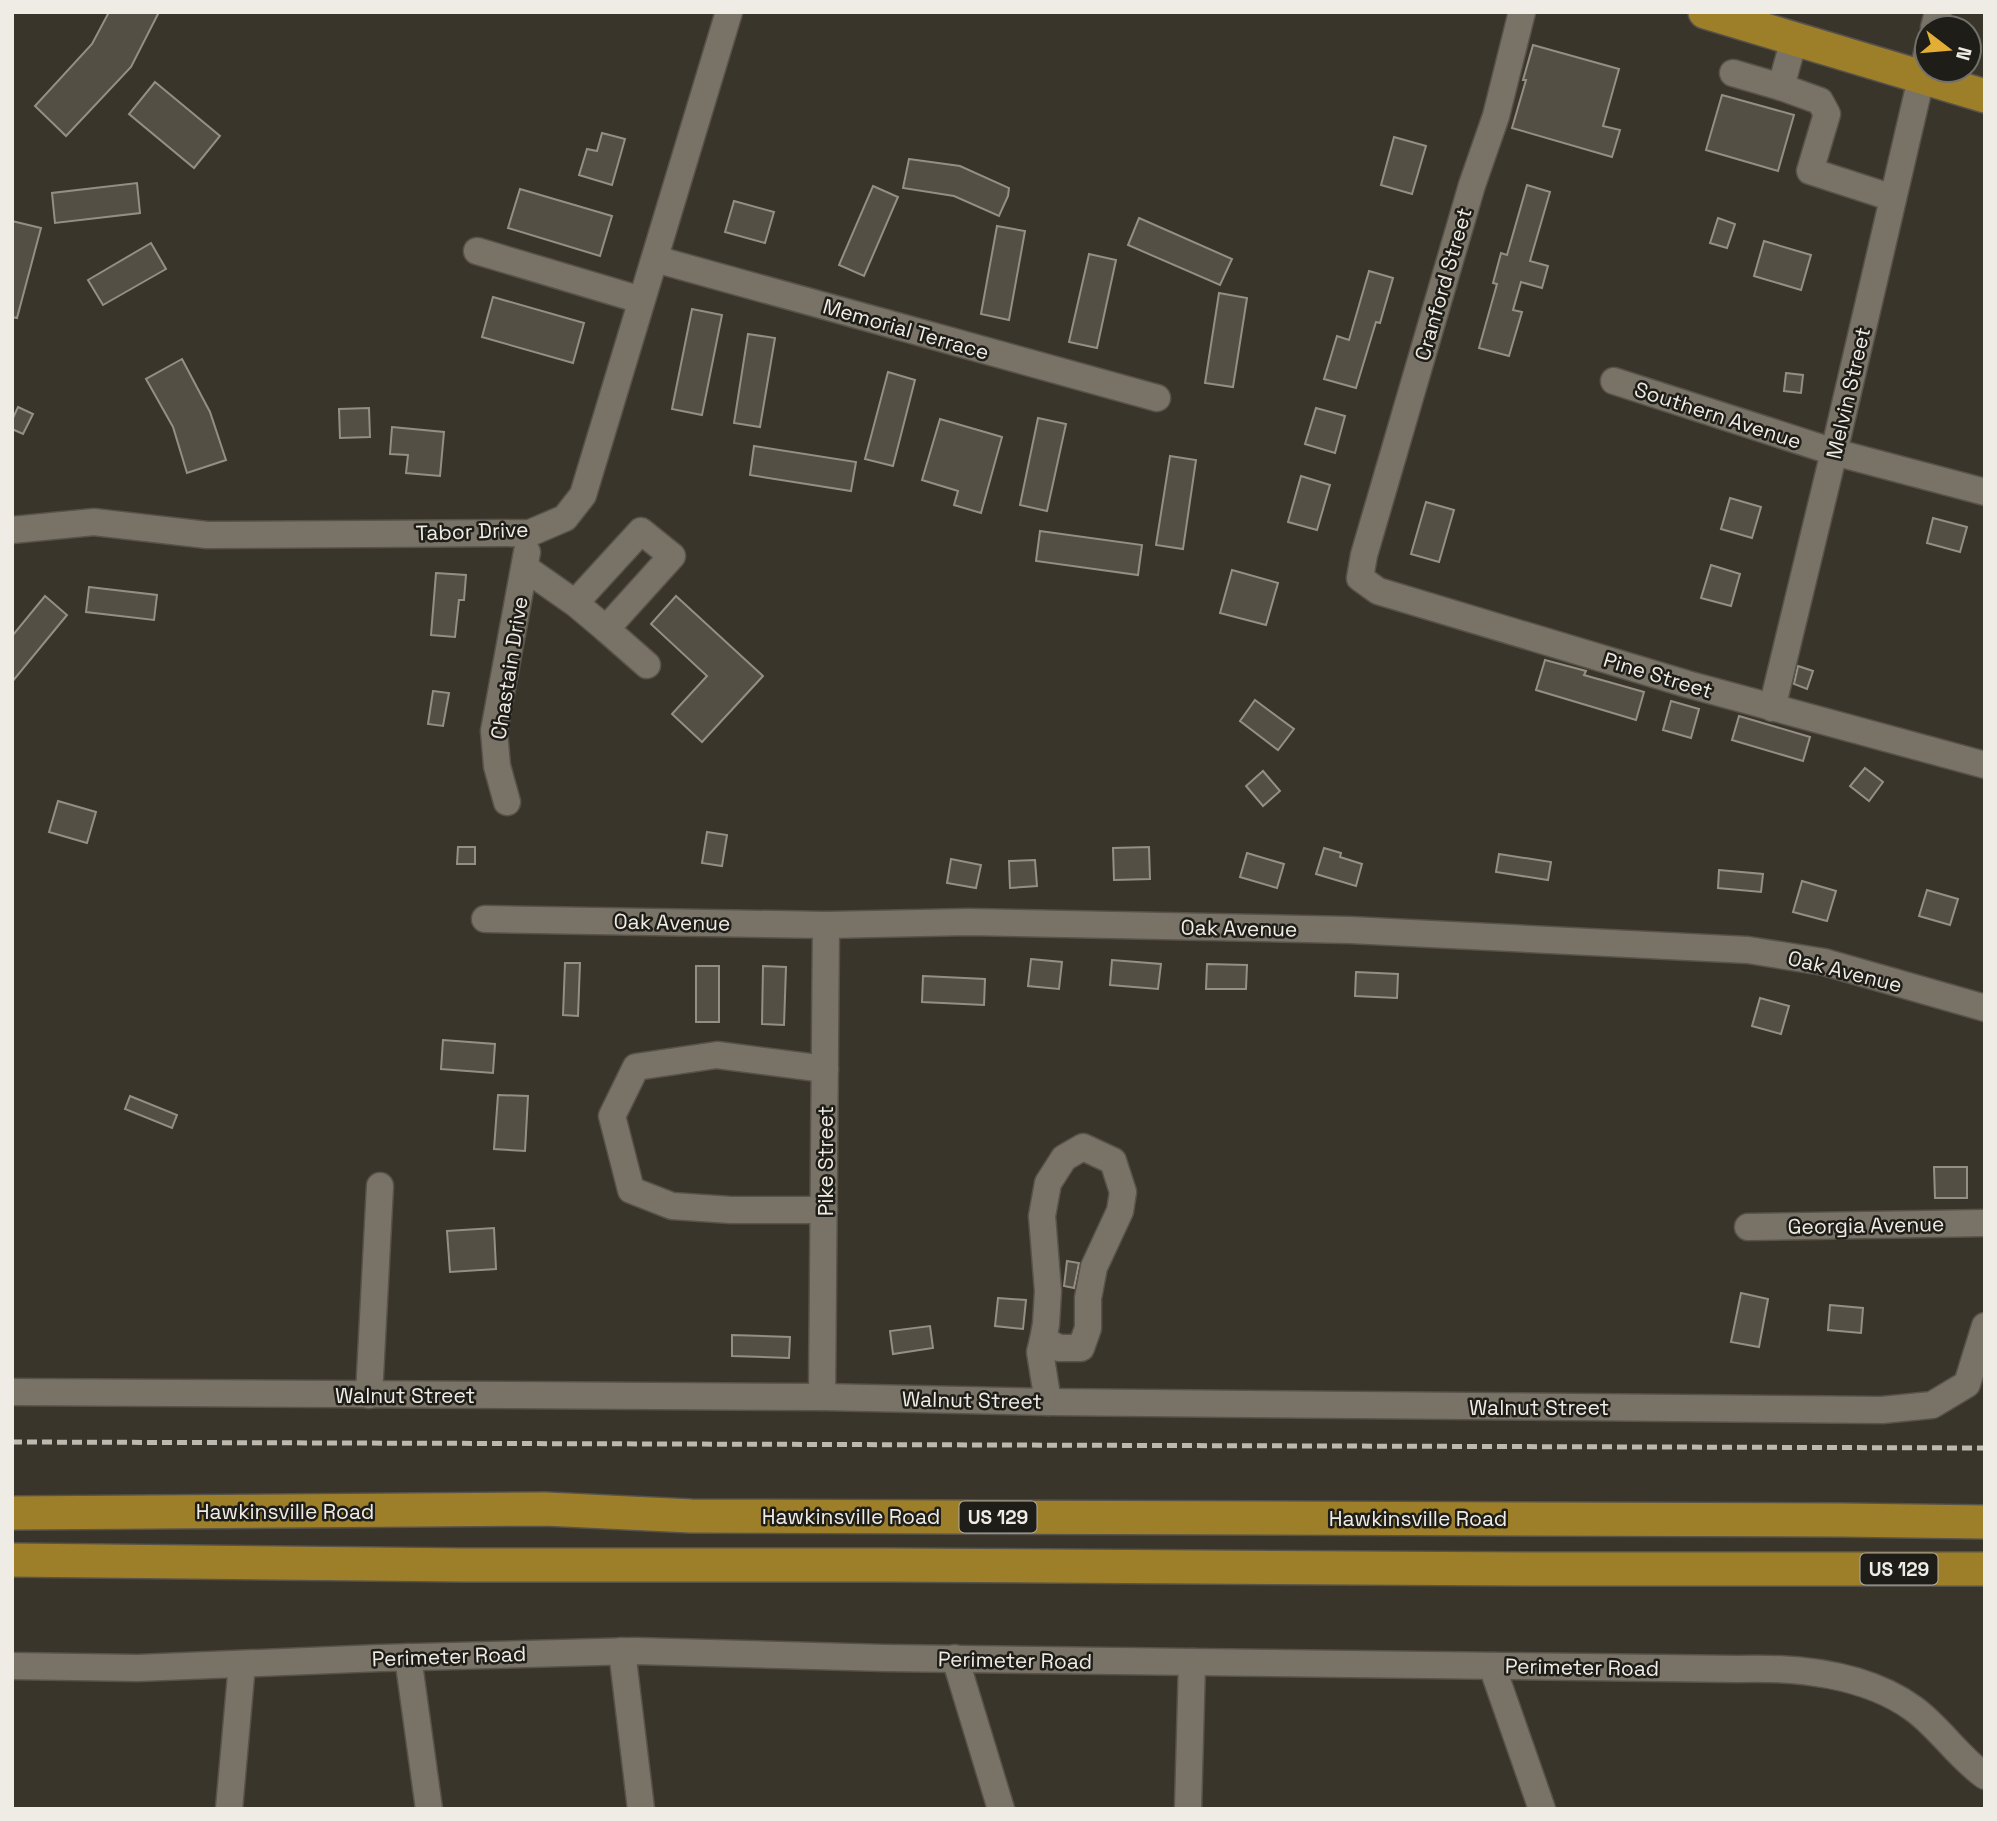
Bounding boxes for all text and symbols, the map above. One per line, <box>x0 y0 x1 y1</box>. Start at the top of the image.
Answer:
north arrow <box>1913 14 1983 84</box>
text: N <box>1950 44 1978 63</box>
street label: Cranford Street <box>1408 204 1478 364</box>
street label: Memorial Terrace <box>820 292 992 366</box>
street label: Melvin Street <box>1820 324 1876 462</box>
street label: Southern Avenue <box>1631 375 1805 455</box>
street label: Tabor Drive <box>415 516 529 546</box>
street label: Chastain Drive <box>484 594 534 742</box>
street label: Pine Street <box>1600 646 1716 704</box>
street label: Oak Avenue <box>613 907 731 937</box>
street label: Oak Avenue <box>1180 913 1298 943</box>
street label: Oak Avenue <box>1785 944 1905 998</box>
street label: Pike Street <box>812 1106 839 1216</box>
street label: Georgia Avenue <box>1787 1210 1945 1240</box>
street label: Walnut Street <box>335 1382 475 1409</box>
street label: Walnut Street <box>902 1385 1042 1415</box>
street label: Walnut Street <box>1469 1394 1609 1421</box>
street label: Hawkinsville Road <box>196 1498 374 1525</box>
road number: US 129 <box>960 1502 1036 1532</box>
street label: Hawkinsville Road <box>762 1503 940 1530</box>
street label: Hawkinsville Road <box>1329 1505 1507 1532</box>
road number: US 129 <box>1860 1554 1938 1584</box>
street label: Perimeter Road <box>371 1640 527 1672</box>
street label: Perimeter Road <box>938 1645 1092 1675</box>
street label: Perimeter Road <box>1505 1652 1659 1682</box>

